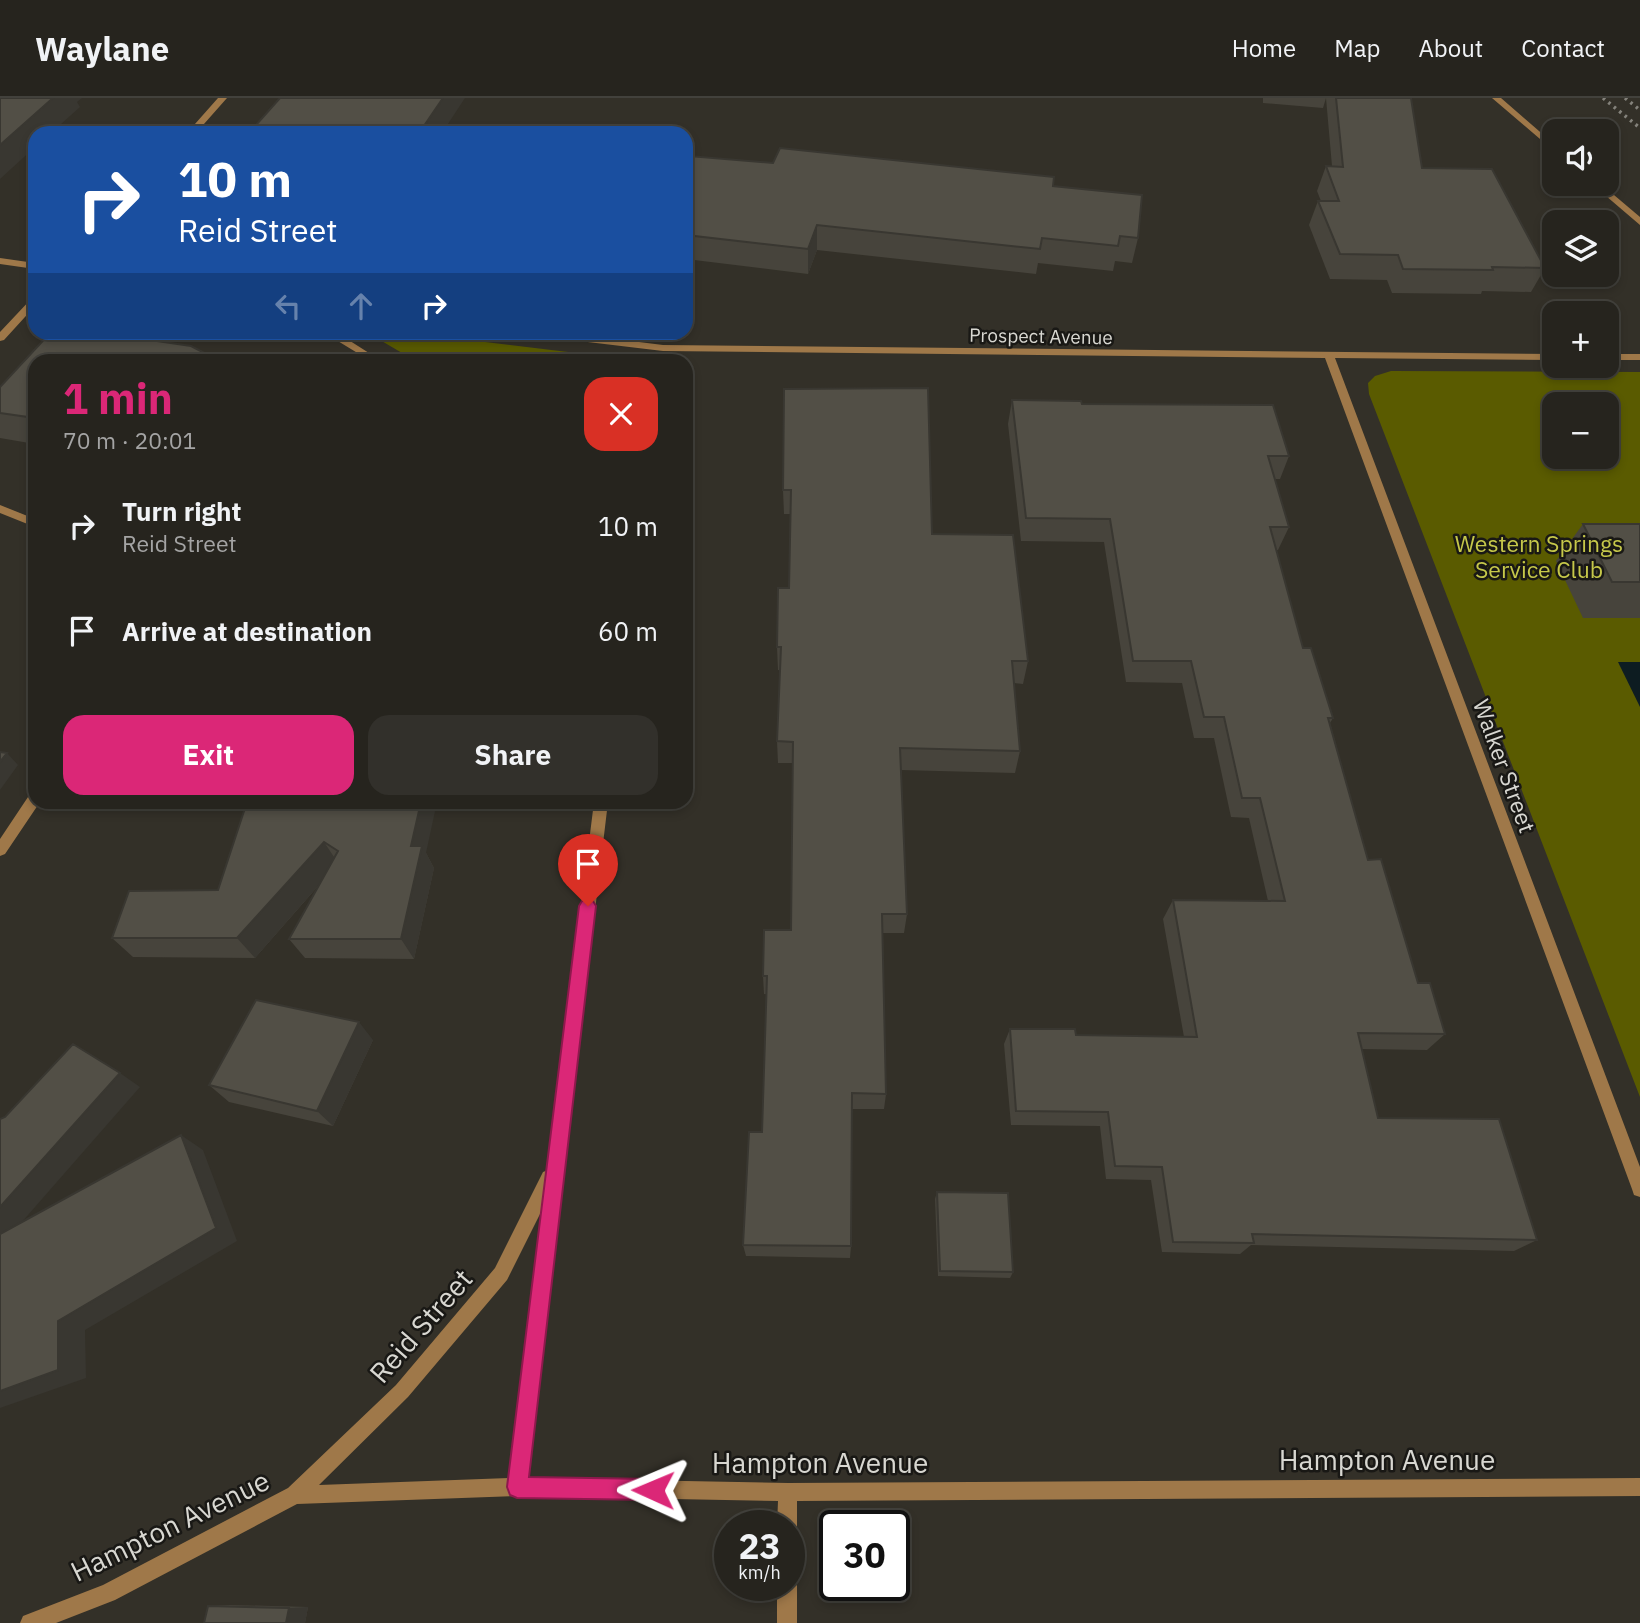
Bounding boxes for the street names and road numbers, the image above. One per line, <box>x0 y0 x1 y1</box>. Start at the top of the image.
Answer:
street label: Prospect Avenue <box>969 323 1113 349</box>
street label: Walker Street <box>1467 695 1543 837</box>
street label: Reid Street <box>361 1261 480 1390</box>
street label: Hampton Avenue <box>1279 1441 1495 1478</box>
street label: Hampton Avenue <box>712 1444 928 1481</box>
street label: Hampton Avenue <box>64 1461 275 1590</box>

